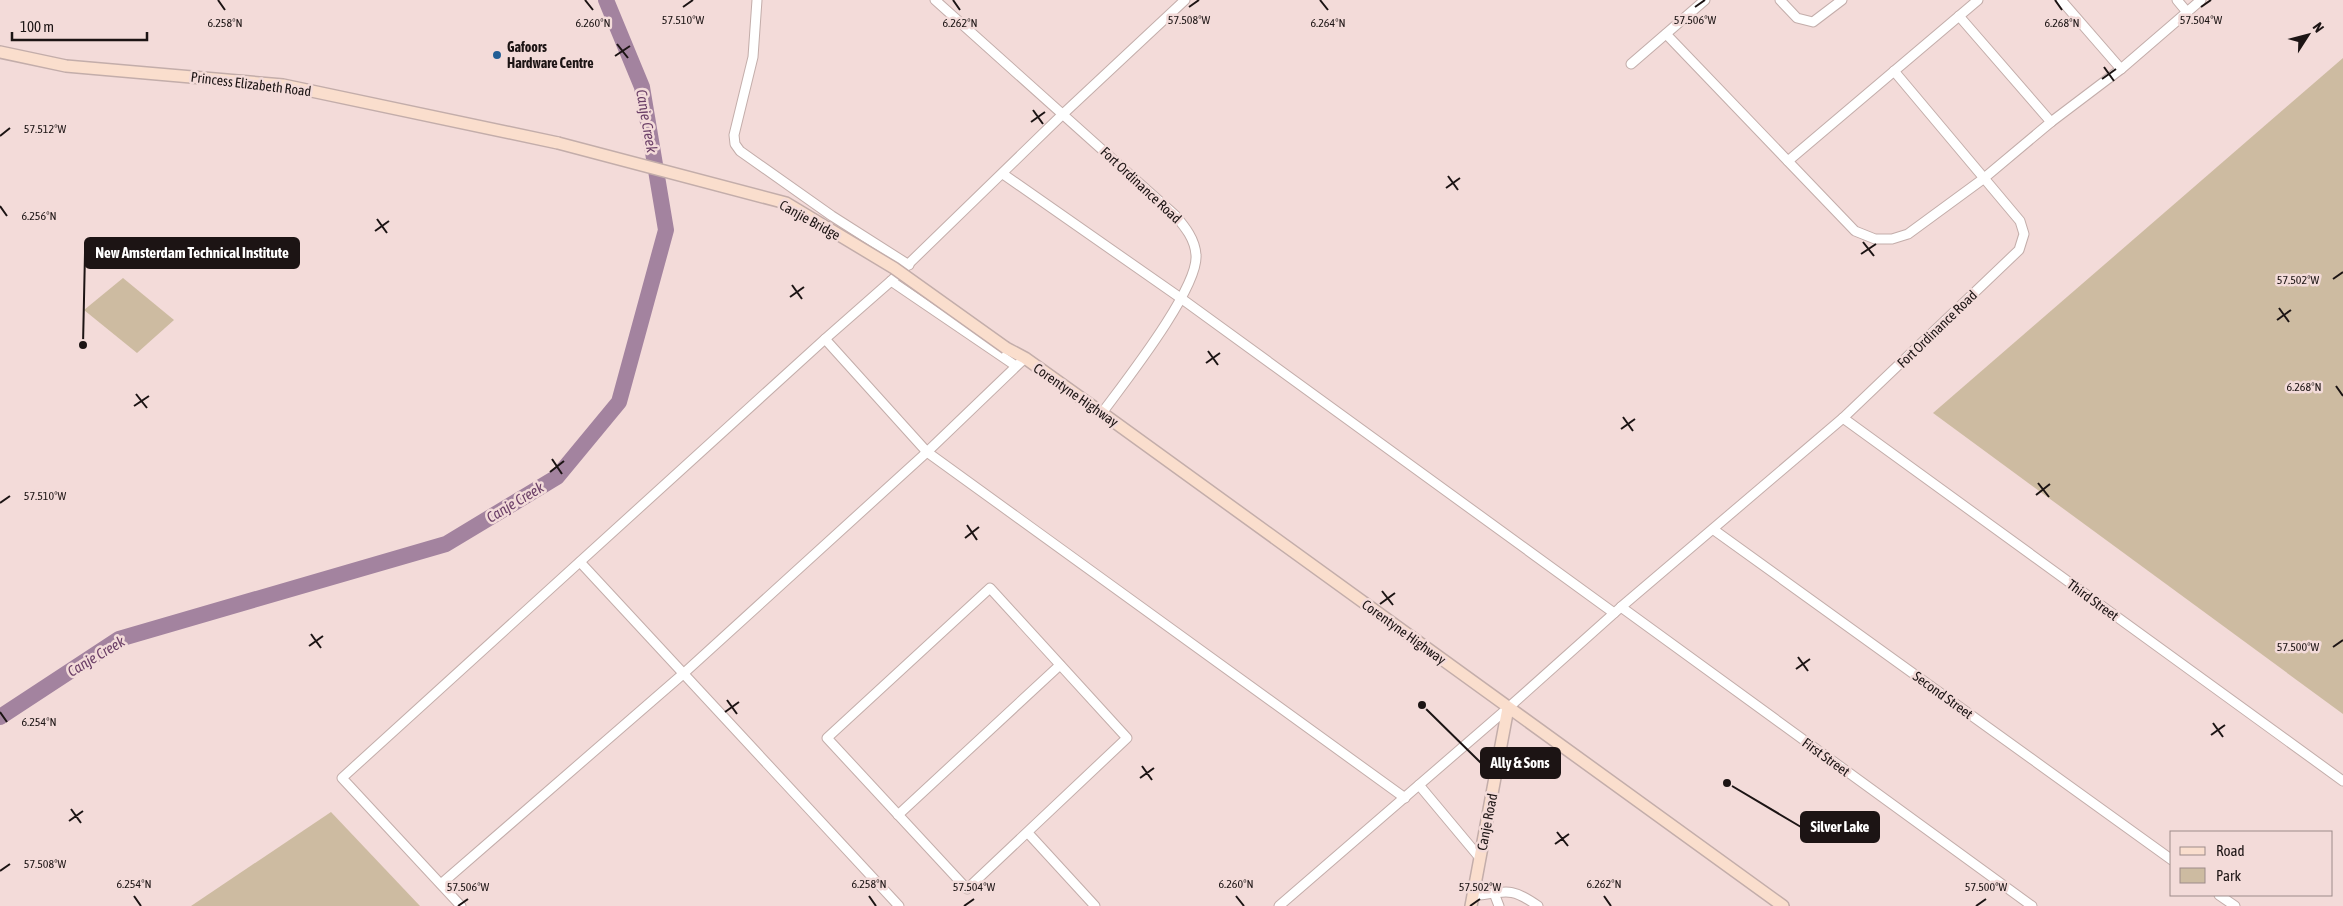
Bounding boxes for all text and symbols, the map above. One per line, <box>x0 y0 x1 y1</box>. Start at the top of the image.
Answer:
scale bar <box>12 10 148 42</box>
north arrow <box>2283 10 2333 60</box>
text: 57.510°W <box>662 13 704 27</box>
text: 57.508°W <box>1168 13 1210 27</box>
text: 57.506°W <box>1674 13 1716 27</box>
text: 57.504°W <box>2180 13 2222 27</box>
text: 6.258°N <box>207 16 243 30</box>
text: 6.260°N <box>575 16 611 30</box>
text: 6.262°N <box>942 16 978 30</box>
text: 6.264°N <box>1310 16 1346 30</box>
text: 6.268°N <box>2044 16 2080 30</box>
text: 100 m <box>20 18 54 35</box>
text: N <box>2310 19 2327 35</box>
place label: Gafoors Hardware Centre <box>507 39 594 71</box>
marker: Gafoors Hardware Centre <box>491 49 503 61</box>
street label: Princess Elizabeth Road <box>190 69 312 99</box>
water label: Canje Creek <box>633 88 661 154</box>
text: 57.512°W <box>24 122 66 136</box>
street label: Fort Ordinance Road <box>1097 144 1185 226</box>
street label: Canjie Bridge <box>777 197 843 243</box>
text: 6.256°N <box>21 209 57 223</box>
callout: New Amsterdam Technical Institute <box>85 238 299 268</box>
text: New Amsterdam Technical Institute <box>95 244 289 261</box>
text: 57.502°W <box>2277 273 2319 287</box>
street label: Fort Ordinance Road <box>1894 287 1980 371</box>
street label: Corentyne Highway <box>1031 360 1122 430</box>
text: 6.268°N <box>2286 380 2322 394</box>
water label: Canje Creek <box>483 478 547 526</box>
text: 57.510°W <box>24 489 66 503</box>
street label: Third Street <box>2064 576 2122 624</box>
street label: Corentyne Highway <box>1359 596 1449 668</box>
water label: Canje Creek <box>64 632 128 680</box>
text: 57.500°W <box>2277 640 2319 654</box>
street label: Second Street <box>1910 668 1976 722</box>
text: 6.254°N <box>21 715 57 729</box>
street label: First Street <box>1799 734 1853 780</box>
callout: Ally & Sons <box>1481 748 1560 778</box>
text: Ally & Sons <box>1489 754 1550 771</box>
street label: Canje Road <box>1474 792 1500 852</box>
callout: Silver Lake <box>1801 812 1879 842</box>
text: Silver Lake <box>1811 818 1870 835</box>
legend <box>2170 831 2333 896</box>
text: Road <box>2216 842 2245 859</box>
text: 57.508°W <box>24 857 66 871</box>
text: Park <box>2216 867 2241 884</box>
text: 6.254°N <box>116 877 152 891</box>
text: 6.258°N <box>851 877 887 891</box>
text: 6.260°N <box>1218 877 1254 891</box>
text: 6.262°N <box>1586 877 1622 891</box>
text: 57.506°W <box>447 880 489 894</box>
text: 57.504°W <box>953 880 995 894</box>
text: 57.502°W <box>1459 880 1501 894</box>
text: 57.500°W <box>1965 880 2007 894</box>

